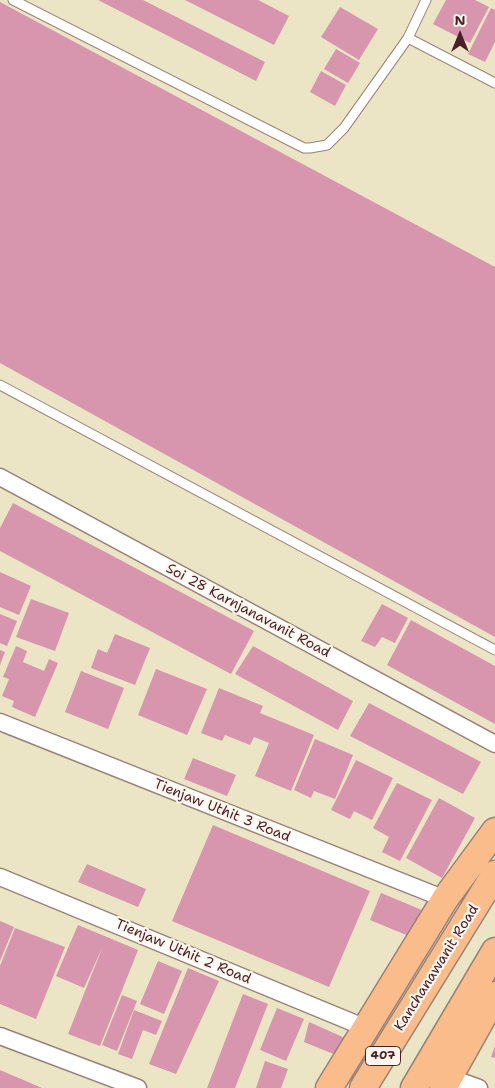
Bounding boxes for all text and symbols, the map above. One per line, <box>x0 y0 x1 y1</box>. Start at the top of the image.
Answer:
north arrow <box>435 10 485 60</box>
text: N <box>454 11 466 29</box>
street label: Soi 28 Karnjanavanit Road <box>163 560 333 662</box>
street label: Tienjaw Uthit 3 Road <box>151 776 293 846</box>
street label: Kanchanawanit Road <box>391 902 483 1034</box>
street label: Tienjaw Uthit 2 Road <box>113 916 253 988</box>
road number: 407 <box>366 1046 400 1066</box>

